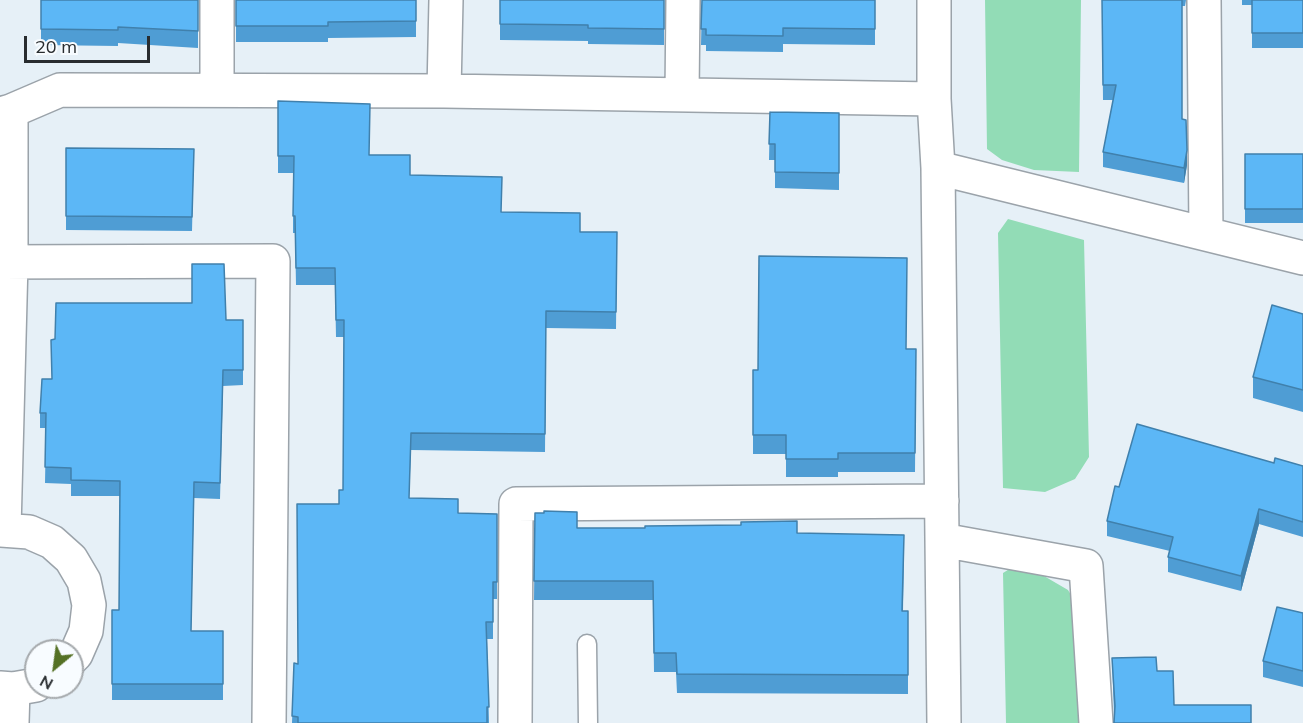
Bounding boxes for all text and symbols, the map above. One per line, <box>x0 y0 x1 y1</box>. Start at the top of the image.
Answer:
scale bar <box>27 24 153 62</box>
text: 20 m <box>35 35 77 58</box>
north arrow <box>24 639 84 699</box>
text: N <box>36 671 56 695</box>

